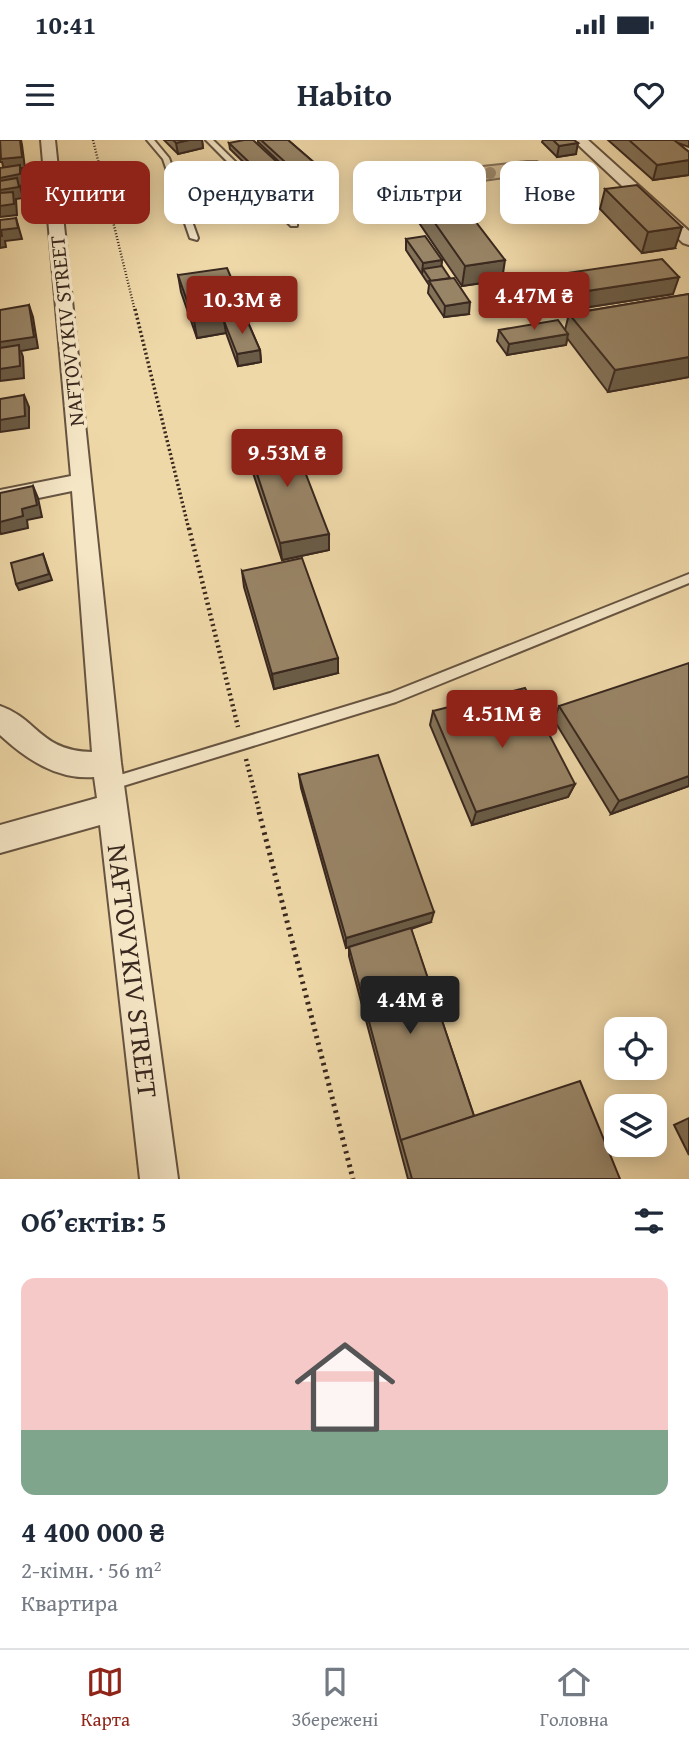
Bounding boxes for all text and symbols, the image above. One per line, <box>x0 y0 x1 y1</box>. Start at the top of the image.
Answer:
text: 10:41 <box>35 5 96 44</box>
text: Habito <box>297 71 392 118</box>
icon: menu <box>21 76 59 114</box>
icon: heart <box>630 76 668 114</box>
chip: Купити <box>21 161 150 224</box>
chip: Орендувати <box>164 161 339 224</box>
chip: Фільтри <box>353 161 486 224</box>
chip: Нове <box>500 161 599 224</box>
street label: NAFTOVYKIV STREET <box>41 234 92 428</box>
pin: 4.47M ₴ <box>469 272 599 332</box>
pin: 10.3M ₴ <box>177 276 307 336</box>
text: 4.47M ₴ <box>494 278 574 311</box>
text: 10.3M ₴ <box>202 282 282 315</box>
pin: 9.53M ₴ <box>222 430 352 489</box>
text: 9.53M ₴ <box>247 435 327 468</box>
pin: 4.51M ₴ <box>437 690 567 750</box>
text: 4.51M ₴ <box>462 696 542 729</box>
street label: NAFTOVYKIV STREET <box>98 842 169 1100</box>
pin: 4.4M ₴ <box>353 976 467 1036</box>
text: 4.4M ₴ <box>376 982 444 1015</box>
map controls <box>604 1017 667 1157</box>
button: locate <box>604 1017 667 1080</box>
button: layers <box>604 1094 667 1157</box>
text: Об’єктів: 5 <box>21 1199 167 1243</box>
icon: filters <box>630 1202 668 1240</box>
icon: home <box>282 1324 408 1450</box>
text: 4 400 000 ₴ <box>21 1509 165 1553</box>
text: 2-кімн. · 56 m² <box>21 1553 162 1586</box>
text: Квартира <box>21 1586 118 1619</box>
tab: Карта <box>81 1663 130 1733</box>
tab: Збережені <box>291 1663 378 1733</box>
tab: Головна <box>540 1663 608 1733</box>

